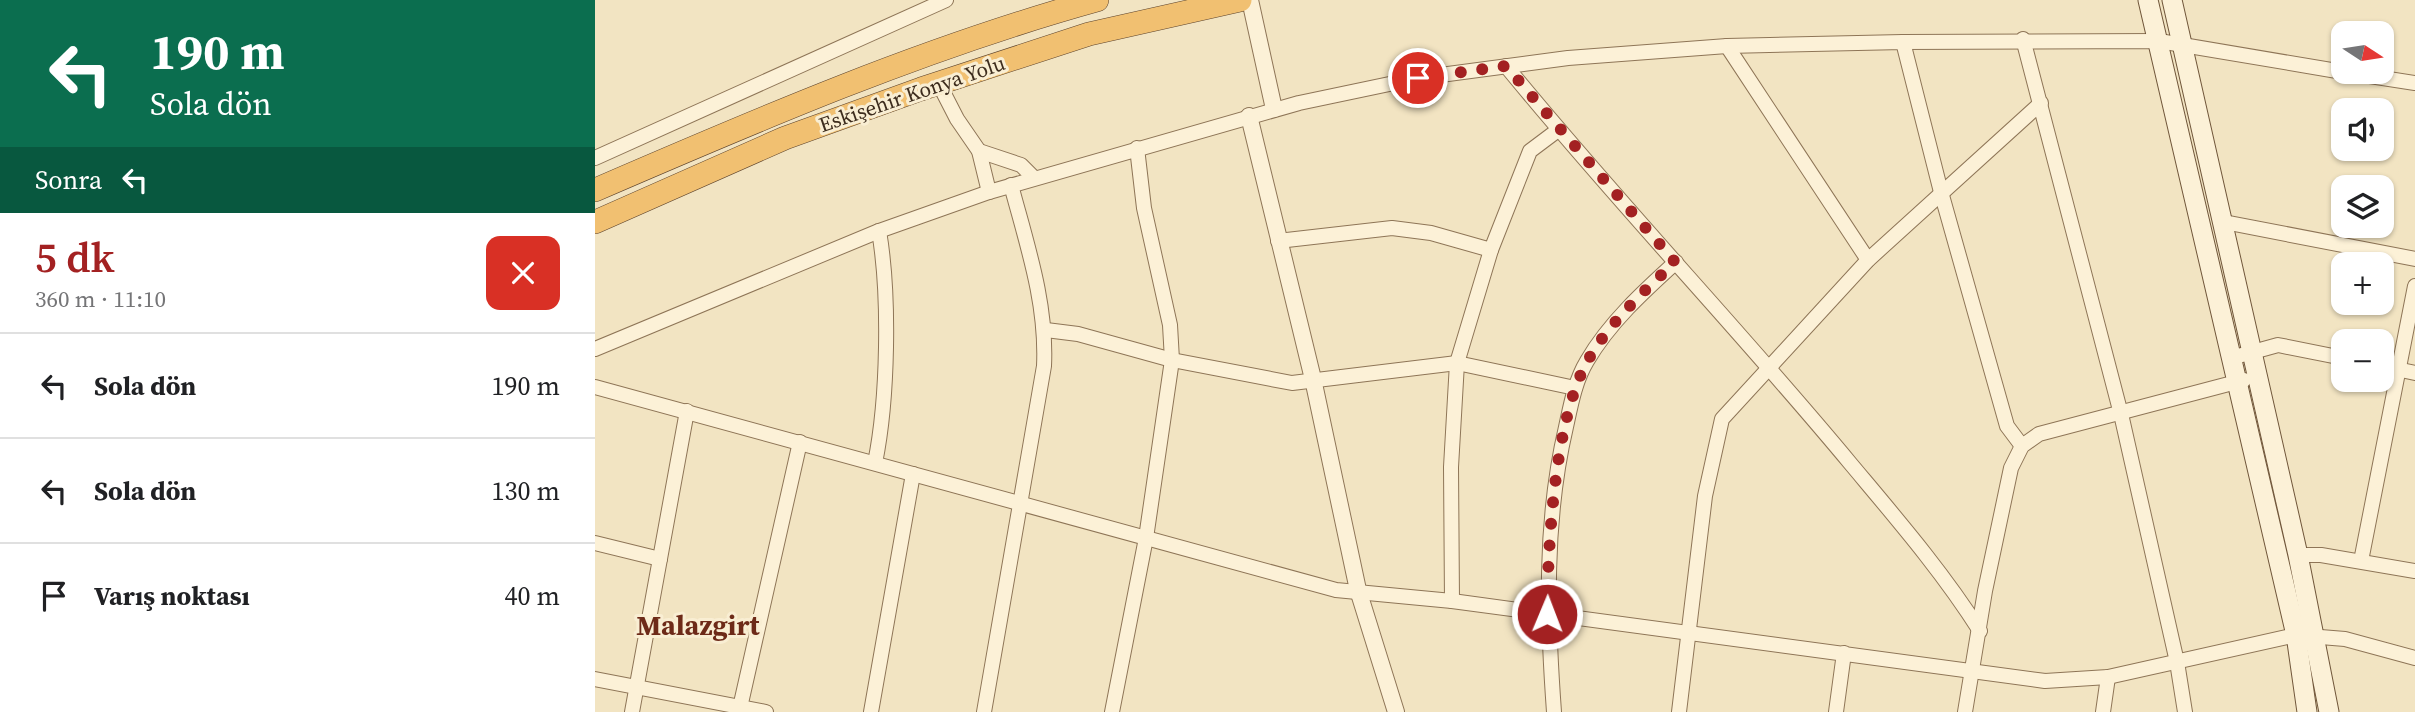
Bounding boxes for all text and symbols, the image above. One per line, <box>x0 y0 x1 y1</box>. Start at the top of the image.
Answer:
text: 190 m <box>150 18 285 85</box>
north arrow <box>2331 21 2394 84</box>
map controls <box>2331 21 2394 392</box>
icon: left <box>35 28 126 119</box>
street label: Eskişehir Konya Yolu <box>815 48 1009 139</box>
pin <box>1388 48 1448 108</box>
icon: arrive <box>1399 59 1437 97</box>
text: Sola dön <box>150 82 272 126</box>
button: sound <box>2331 98 2394 161</box>
icon: left <box>116 161 154 199</box>
text: Sonra <box>35 162 102 198</box>
button: layers <box>2331 175 2394 238</box>
text: 5 dk <box>35 228 115 286</box>
button: close <box>486 236 560 310</box>
button: + <box>2331 252 2394 315</box>
text: 360 m · 11:10 <box>35 283 166 315</box>
button: − <box>2331 329 2394 392</box>
icon: left <box>35 367 73 405</box>
text: Sola dön <box>94 368 196 404</box>
text: 190 m <box>492 368 560 404</box>
icon: left <box>35 472 73 510</box>
text: Sola dön <box>94 473 196 509</box>
text: 130 m <box>492 473 560 509</box>
icon: arrive <box>35 577 73 615</box>
position arrow <box>1510 577 1584 651</box>
text: Varış noktası <box>94 578 250 614</box>
text: 40 m <box>505 578 560 614</box>
district label: Malazgirt <box>636 606 761 644</box>

